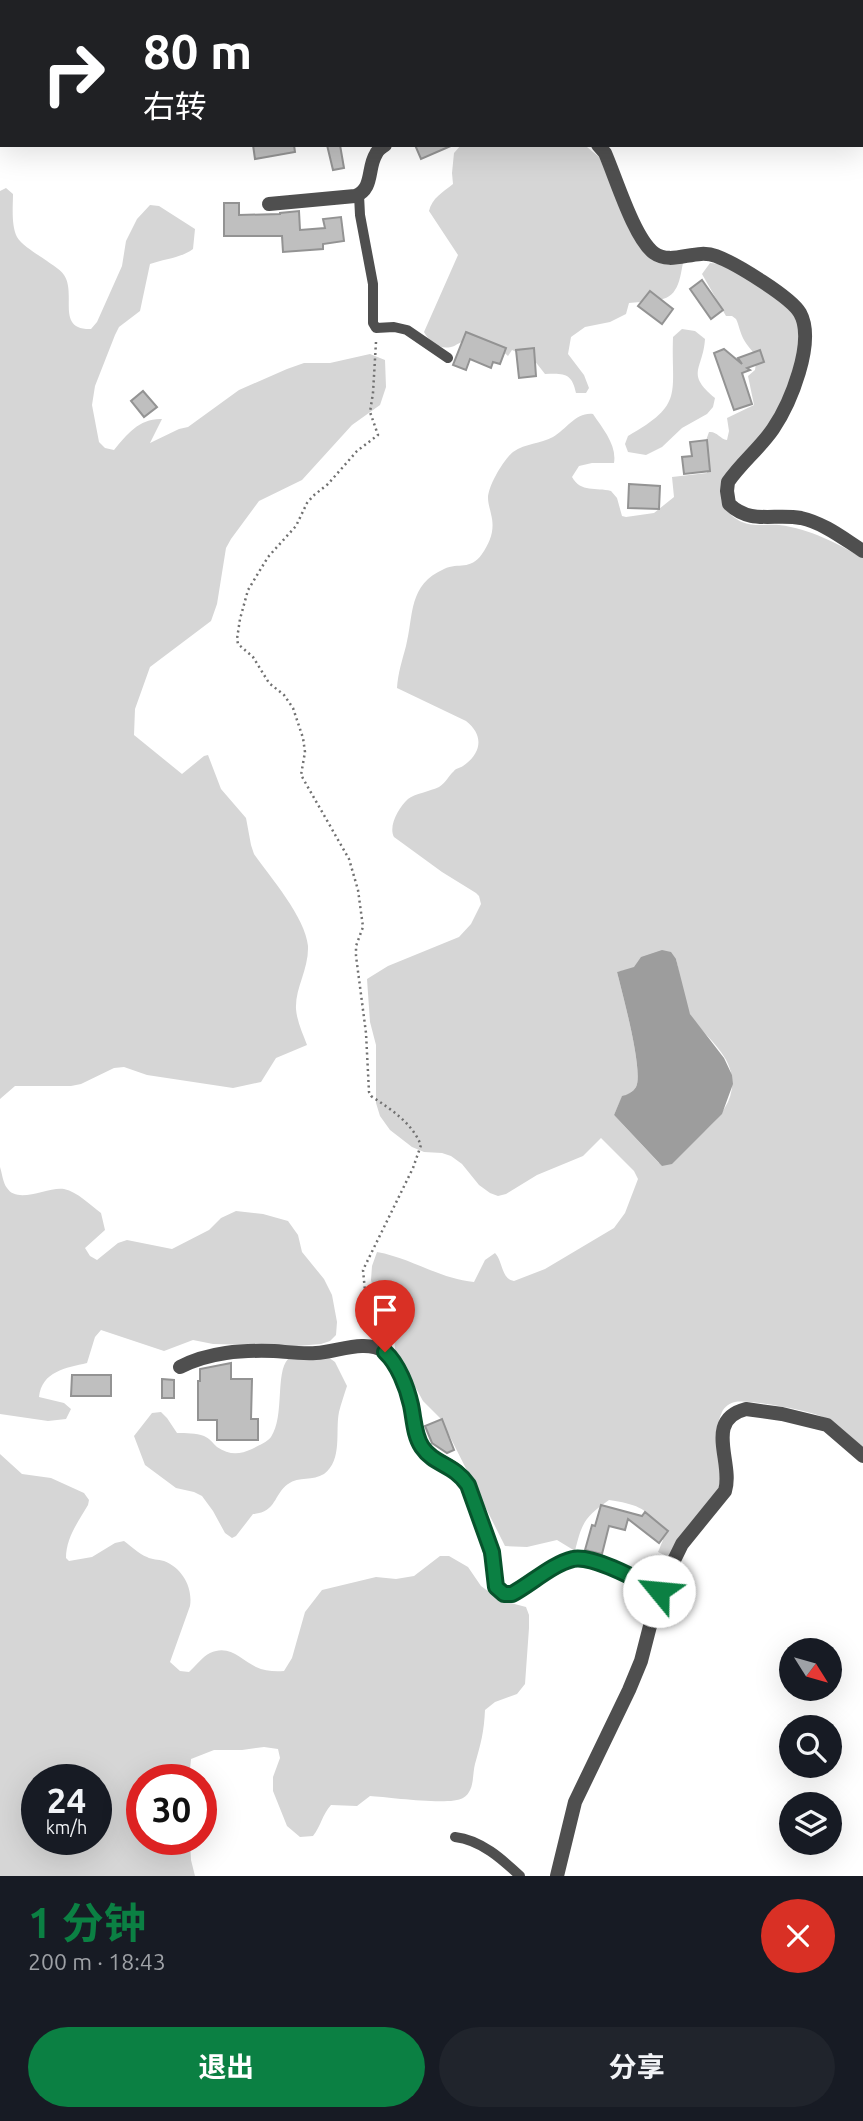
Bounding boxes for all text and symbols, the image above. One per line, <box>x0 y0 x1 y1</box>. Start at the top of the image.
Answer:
text: 80 m <box>143 23 252 78</box>
icon: right <box>28 28 119 119</box>
text: 右转 <box>143 88 207 124</box>
pin <box>355 1280 415 1352</box>
icon: arrive <box>366 1291 404 1329</box>
position arrow <box>622 1554 696 1628</box>
north arrow <box>779 1638 842 1701</box>
map controls <box>779 1638 842 1855</box>
button: search <box>779 1715 842 1778</box>
speed limit sign: 30 <box>126 1764 217 1855</box>
text: 24 <box>47 1780 86 1820</box>
button: layers <box>779 1792 842 1855</box>
text: km/h <box>46 1817 87 1837</box>
text: 1 分钟 <box>28 1899 146 1946</box>
button: close <box>761 1899 835 1973</box>
text: 200 m · 18:43 <box>28 1949 166 1974</box>
button: 退出 <box>28 2027 425 2107</box>
button: 分享 <box>439 2027 835 2107</box>

